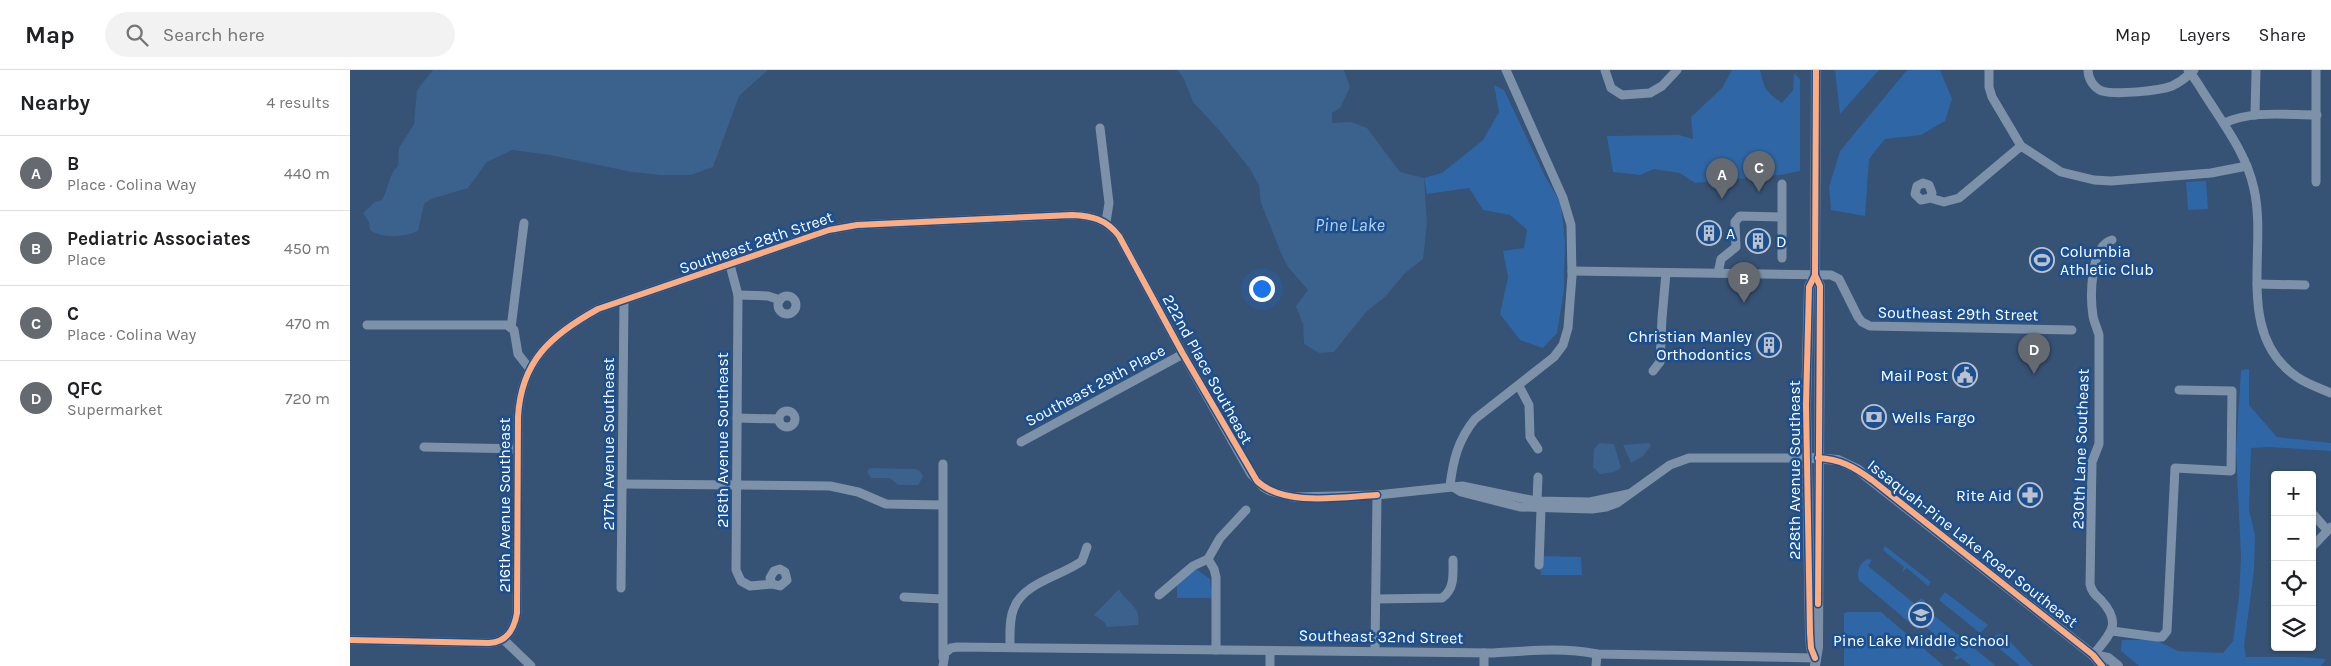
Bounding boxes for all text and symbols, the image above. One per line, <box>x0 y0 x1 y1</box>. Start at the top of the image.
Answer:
search box <box>105 12 455 57</box>
text: Map <box>25 21 75 49</box>
icon: search <box>123 21 151 49</box>
text: Search here <box>163 24 265 46</box>
text: Map <box>2115 24 2151 46</box>
text: Layers <box>2179 24 2231 46</box>
text: Share <box>2259 24 2306 46</box>
text: Nearby <box>20 91 90 115</box>
text: 4 results <box>266 93 330 112</box>
pin: C <box>1743 151 1775 192</box>
text: B <box>67 153 79 175</box>
pin: A <box>1706 158 1738 199</box>
text: A <box>31 164 41 183</box>
text: 440 m <box>284 164 330 183</box>
text: Place · Colina Way <box>67 175 196 194</box>
street label: Southeast 28th Street <box>677 207 836 278</box>
water label: Pine Lake <box>1315 214 1385 236</box>
building icon: A <box>1696 220 1722 246</box>
place label: A <box>1726 224 1735 243</box>
text: Pediatric Associates <box>67 228 251 250</box>
building icon: D <box>1745 228 1771 254</box>
place label: D <box>1776 232 1787 251</box>
text: B <box>31 239 41 258</box>
text: 450 m <box>284 239 330 258</box>
place label: Columbia Athletic Club <box>2060 242 2154 279</box>
sports icon: Columbia Athletic Club <box>2029 247 2055 273</box>
text: Place <box>67 250 106 269</box>
pin: B <box>1728 262 1760 303</box>
your location <box>1249 276 1275 302</box>
street label: 222nd Place Southeast <box>1158 291 1257 447</box>
text: C <box>67 303 79 325</box>
street label: Southeast 29th Street <box>1877 303 2039 324</box>
text: C <box>31 314 41 333</box>
text: 470 m <box>285 314 330 333</box>
text: Place · Colina Way <box>67 325 196 344</box>
place label: Christian Manley Orthodontics <box>1628 327 1753 364</box>
building icon: Christian Manley Orthodontics <box>1756 332 1782 358</box>
pin: D <box>2018 333 2050 374</box>
street label: Southeast 29th Place <box>1022 341 1168 430</box>
street label: 218th Avenue Southeast <box>713 352 732 528</box>
street label: 217th Avenue Southeast <box>599 357 618 531</box>
public building icon: Mail Post <box>1952 362 1978 388</box>
place label: Mail Post <box>1881 366 1948 385</box>
street label: 230th Lane Southeast <box>2068 368 2093 530</box>
text: QFC <box>67 378 102 400</box>
street label: 228th Avenue Southeast <box>1785 380 1804 560</box>
text: D <box>31 389 41 408</box>
text: 720 m <box>285 389 330 408</box>
text: Supermarket <box>67 400 163 419</box>
bank icon: Wells Fargo <box>1861 404 1887 430</box>
place label: Wells Fargo <box>1892 408 1975 427</box>
street label: 216th Avenue Southeast <box>495 418 514 592</box>
street label: Issaquah-Pine Lake Road Southeast <box>1864 455 2082 631</box>
map controls <box>2271 471 2316 651</box>
button: + <box>2271 471 2316 516</box>
pharmacy icon: Rite Aid <box>2017 482 2043 508</box>
place label: Rite Aid <box>1956 486 2012 505</box>
button: − <box>2271 516 2316 561</box>
button: locate <box>2271 561 2316 606</box>
school or university icon: Pine Lake Middle School <box>1908 602 1934 628</box>
button: layers <box>2271 606 2316 651</box>
street label: Southeast 32nd Street <box>1299 626 1463 647</box>
place label: Pine Lake Middle School <box>1833 631 2009 650</box>

